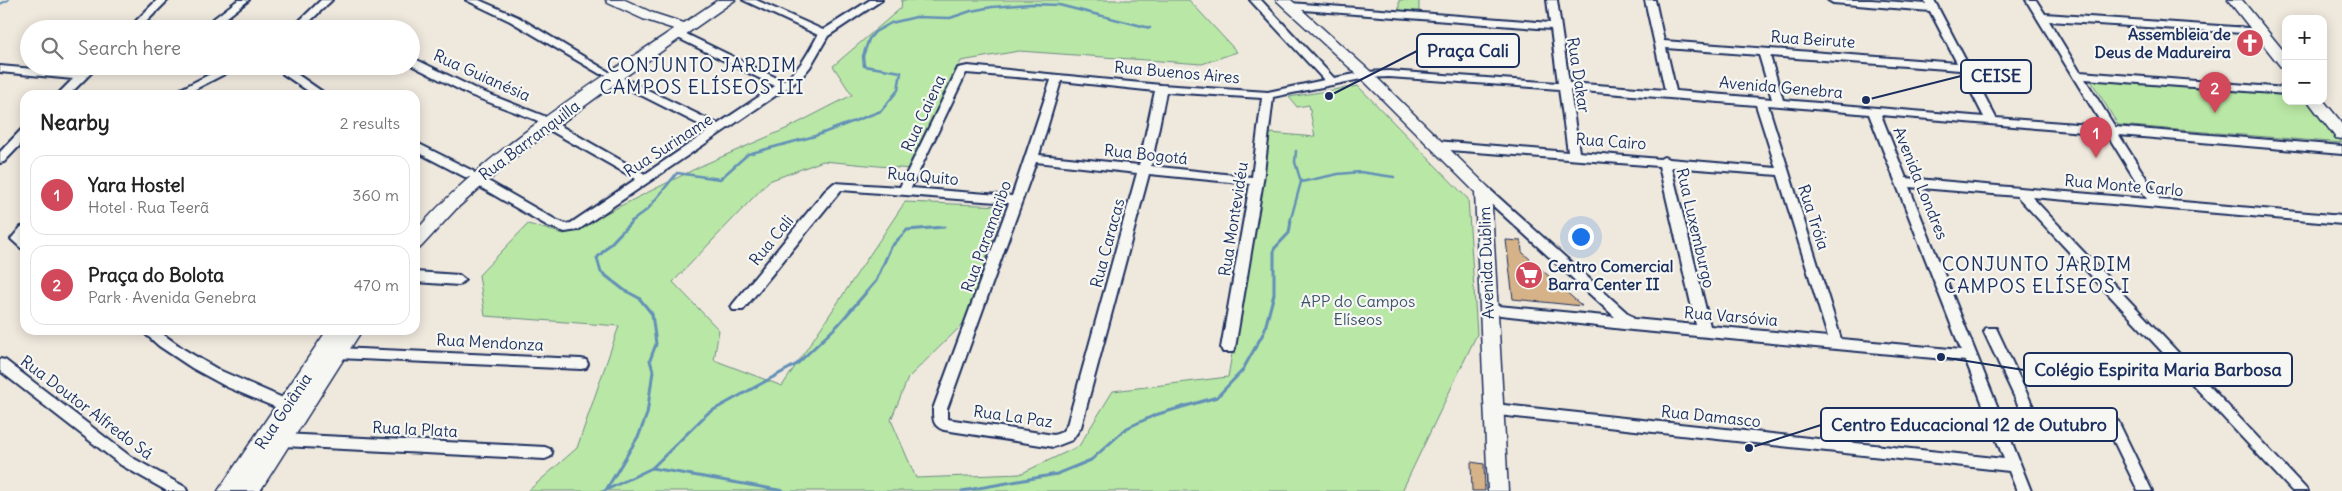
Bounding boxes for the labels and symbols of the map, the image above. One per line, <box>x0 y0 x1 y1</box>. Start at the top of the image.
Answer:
place label: Assembleia de Deus de Madureira <box>2094 24 2231 62</box>
street label: Rua Beirute <box>1770 26 1856 52</box>
church icon: Assembleia de Deus de Madureira <box>2235 28 2265 58</box>
callout: Praça Cali <box>1417 34 1519 67</box>
street label: Rua Dakar <box>1563 36 1595 115</box>
text: Praça Cali <box>1427 39 1509 62</box>
street label: Rua Guianésia <box>431 45 533 105</box>
district label: CONJUNTO JARDIM CAMPOS ELÍSEOS III <box>599 53 805 99</box>
street label: Rua Buenos Aires <box>1113 57 1241 87</box>
callout: CEISE <box>1961 60 2031 93</box>
text: CEISE <box>1971 64 2022 87</box>
street label: Rua Caiena <box>897 71 949 155</box>
street label: Avenida Genebra <box>1718 72 1844 102</box>
pin: 2 <box>2199 72 2231 113</box>
street label: Rua Barranquilla <box>475 96 583 184</box>
street label: Rua Suriname <box>620 109 716 181</box>
pin: 1 <box>2080 117 2112 158</box>
street label: Avenida Londres <box>1889 124 1953 242</box>
street label: Rua Cairo <box>1575 129 1647 153</box>
street label: Rua Bogotá <box>1103 140 1189 168</box>
street label: Rua Montevidéu <box>1214 160 1252 278</box>
street label: Rua Quito <box>886 163 960 189</box>
street label: Rua Luxemburgo <box>1672 166 1720 290</box>
street label: Rua Monte Carlo <box>2064 170 2184 200</box>
street label: Rua Paramaribo <box>957 177 1015 295</box>
street label: Rua Tróia <box>1794 182 1834 252</box>
street label: Rua Caracas <box>1085 196 1129 290</box>
street label: Avenida Dublim <box>1474 206 1498 320</box>
street label: Rua Cali <box>745 211 797 269</box>
your location <box>1568 224 1594 250</box>
district label: CONJUNTO JARDIM CAMPOS ELÍSEOS I <box>1942 252 2132 298</box>
place label: Centro Comercial Barra Center II <box>1548 256 1673 294</box>
supermarket icon: Centro Comercial Barra Center II <box>1514 260 1544 290</box>
park label: APP do Campos Elíseos <box>1301 291 1415 329</box>
street label: Rua Varsóvia <box>1683 302 1779 330</box>
street label: Rua Mendonza <box>436 329 544 355</box>
street label: Rua Doutor Alfredo Sá <box>17 351 157 463</box>
callout: Colégio Espirita Maria Barbosa <box>2024 353 2292 386</box>
text: Colégio Espirita Maria Barbosa <box>2034 358 2282 381</box>
street label: Rua Goiânia <box>250 369 316 453</box>
street label: Rua La Paz <box>972 401 1054 432</box>
street label: Rua Damasco <box>1660 401 1762 431</box>
callout: Centro Educacional 12 de Outubro <box>1821 408 2117 441</box>
text: Centro Educacional 12 de Outubro <box>1831 413 2107 436</box>
street label: Rua la Plata <box>372 417 458 441</box>

